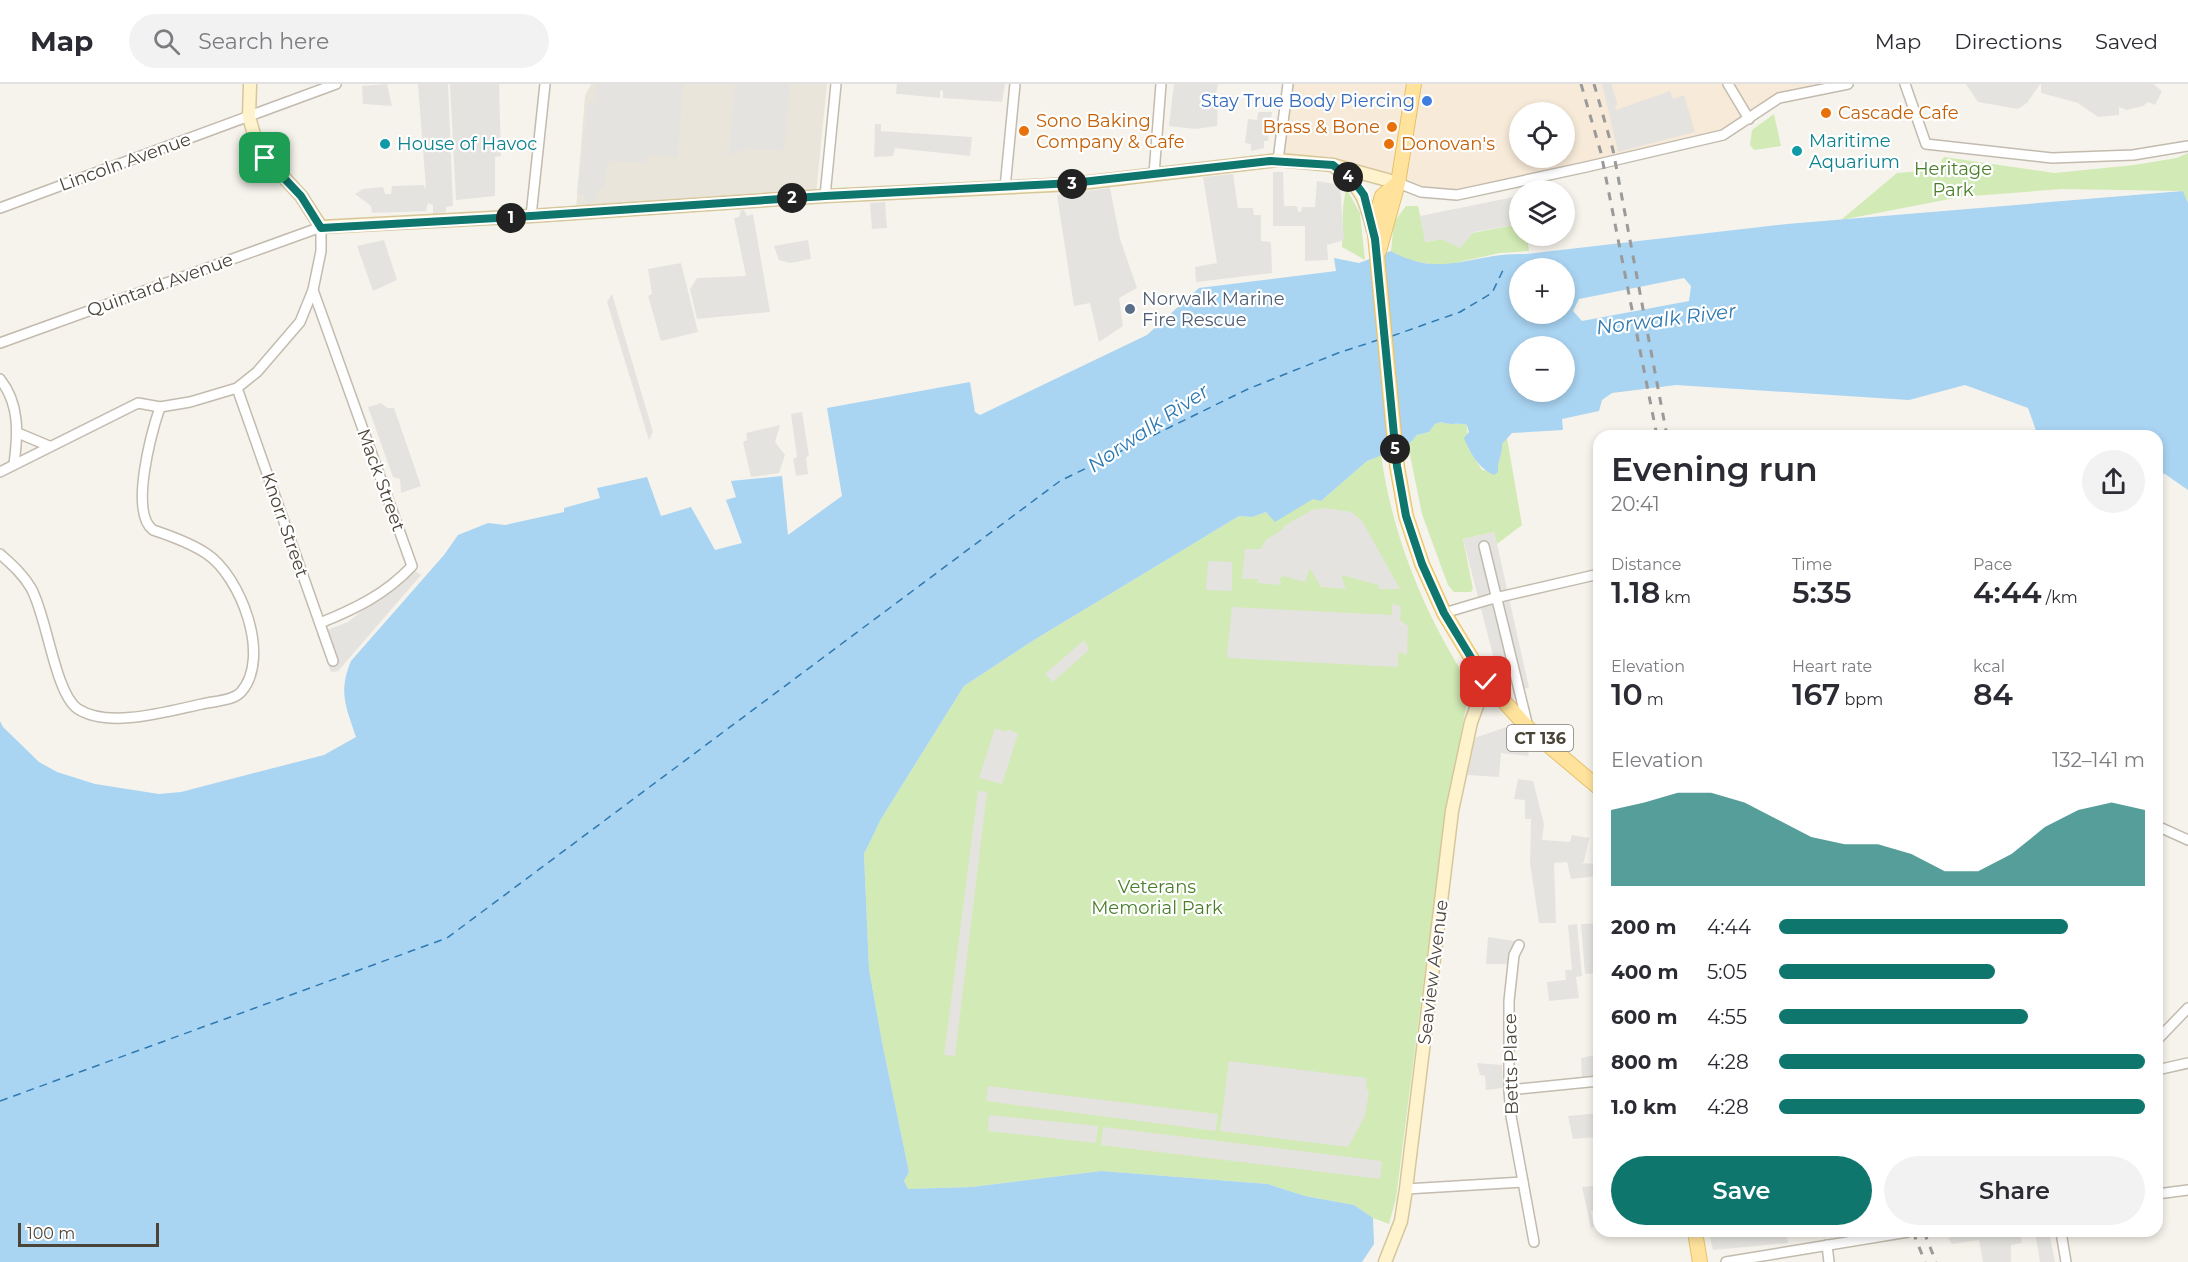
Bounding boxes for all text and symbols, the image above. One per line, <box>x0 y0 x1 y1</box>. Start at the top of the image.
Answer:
search box <box>129 14 549 68</box>
text: Map <box>30 24 93 58</box>
icon: search <box>150 25 183 58</box>
text: Search here <box>198 28 329 55</box>
text: Map <box>1875 29 1921 54</box>
text: Directions <box>1954 29 2062 54</box>
text: Saved <box>2095 29 2158 54</box>
place label: Stay True Body Piercing <box>1201 90 1415 112</box>
marker: Stay True Body Piercing <box>1420 94 1434 108</box>
map controls <box>1509 102 1575 402</box>
button: locate <box>1509 102 1575 168</box>
place label: Cascade Cafe <box>1838 102 1959 124</box>
marker: Cascade Cafe <box>1819 106 1833 120</box>
place label: Sono Baking Company & Cafe <box>1036 110 1185 153</box>
place label: Brass & Bone <box>1262 116 1380 138</box>
marker: Brass & Bone <box>1385 120 1399 134</box>
marker: Sono Baking Company & Cafe <box>1017 124 1031 138</box>
street label: Lincoln Avenue <box>56 128 194 196</box>
place label: Maritime Aquarium <box>1809 130 1900 173</box>
pin <box>239 132 290 183</box>
place label: House of Havoc <box>397 133 537 155</box>
place label: Donovan's <box>1401 133 1495 155</box>
marker: House of Havoc <box>378 137 392 151</box>
marker: Donovan's <box>1382 137 1396 151</box>
icon: arrive <box>248 141 281 174</box>
marker: Maritime Aquarium <box>1790 144 1804 158</box>
park label: Heritage Park <box>1914 158 1992 201</box>
pin: 4 <box>1333 162 1363 192</box>
text: 4 <box>1342 167 1354 186</box>
pin: 3 <box>1057 169 1087 199</box>
text: 3 <box>1067 174 1077 193</box>
button: layers <box>1509 180 1575 246</box>
pin: 2 <box>777 183 807 213</box>
text: 2 <box>787 188 797 207</box>
pin: 1 <box>496 203 526 233</box>
text: 1 <box>508 208 514 227</box>
street label: Quintard Avenue <box>84 248 236 322</box>
button: + <box>1509 258 1575 324</box>
place label: Norwalk Marine Fire Rescue <box>1142 288 1285 331</box>
water label: Norwalk River <box>1595 298 1738 339</box>
marker: Norwalk Marine Fire Rescue <box>1123 302 1137 316</box>
button: − <box>1509 336 1575 402</box>
water label: Norwalk River <box>1083 378 1214 477</box>
street label: Mack Street <box>352 426 410 534</box>
pin: 5 <box>1380 434 1410 464</box>
text: 5 <box>1390 439 1400 458</box>
text: Evening run <box>1611 449 1818 489</box>
button: share <box>2082 450 2145 513</box>
street label: Knorr Street <box>257 470 313 580</box>
text: 20:41 <box>1611 492 1660 516</box>
text: Distance <box>1611 555 1681 574</box>
text: Time <box>1792 555 1832 574</box>
text: Pace <box>1973 555 2012 574</box>
text: 1.18 <box>1611 574 1660 611</box>
text: 5:35 <box>1792 574 1852 611</box>
text: 4:44 <box>1973 574 2042 611</box>
text: km <box>1660 588 1691 607</box>
text: /km <box>2042 588 2078 607</box>
pin <box>1460 656 1511 707</box>
text: Elevation <box>1611 657 1685 676</box>
text: Heart rate <box>1792 657 1872 676</box>
text: kcal <box>1973 657 2005 676</box>
icon: check <box>1469 665 1502 698</box>
text: 10 <box>1611 676 1643 713</box>
text: 167 <box>1792 676 1840 713</box>
text: 84 <box>1973 676 2013 713</box>
text: m <box>1643 690 1664 709</box>
text: bpm <box>1840 690 1883 709</box>
road number: CT 136 <box>1507 725 1573 751</box>
text: Elevation <box>1611 748 1703 772</box>
text: 132–141 m <box>2052 748 2145 772</box>
park label: Veterans Memorial Park <box>1091 876 1223 919</box>
street label: Seaview Avenue <box>1413 898 1453 1046</box>
text: 200 m <box>1611 915 1677 939</box>
text: 4:44 <box>1707 915 1751 939</box>
text: 400 m <box>1611 960 1679 984</box>
text: 5:05 <box>1707 960 1747 984</box>
text: 600 m <box>1611 1005 1678 1029</box>
text: 4:55 <box>1707 1005 1747 1029</box>
street label: Betts Place <box>1499 1013 1523 1115</box>
text: 800 m <box>1611 1050 1678 1074</box>
text: 4:28 <box>1707 1050 1749 1074</box>
text: 1.0 km <box>1611 1095 1677 1119</box>
text: 4:28 <box>1707 1095 1749 1119</box>
button: Save <box>1611 1156 1872 1225</box>
button: Share <box>1884 1156 2145 1225</box>
scale bar <box>18 1220 159 1248</box>
text: 100 m <box>27 1224 75 1243</box>

